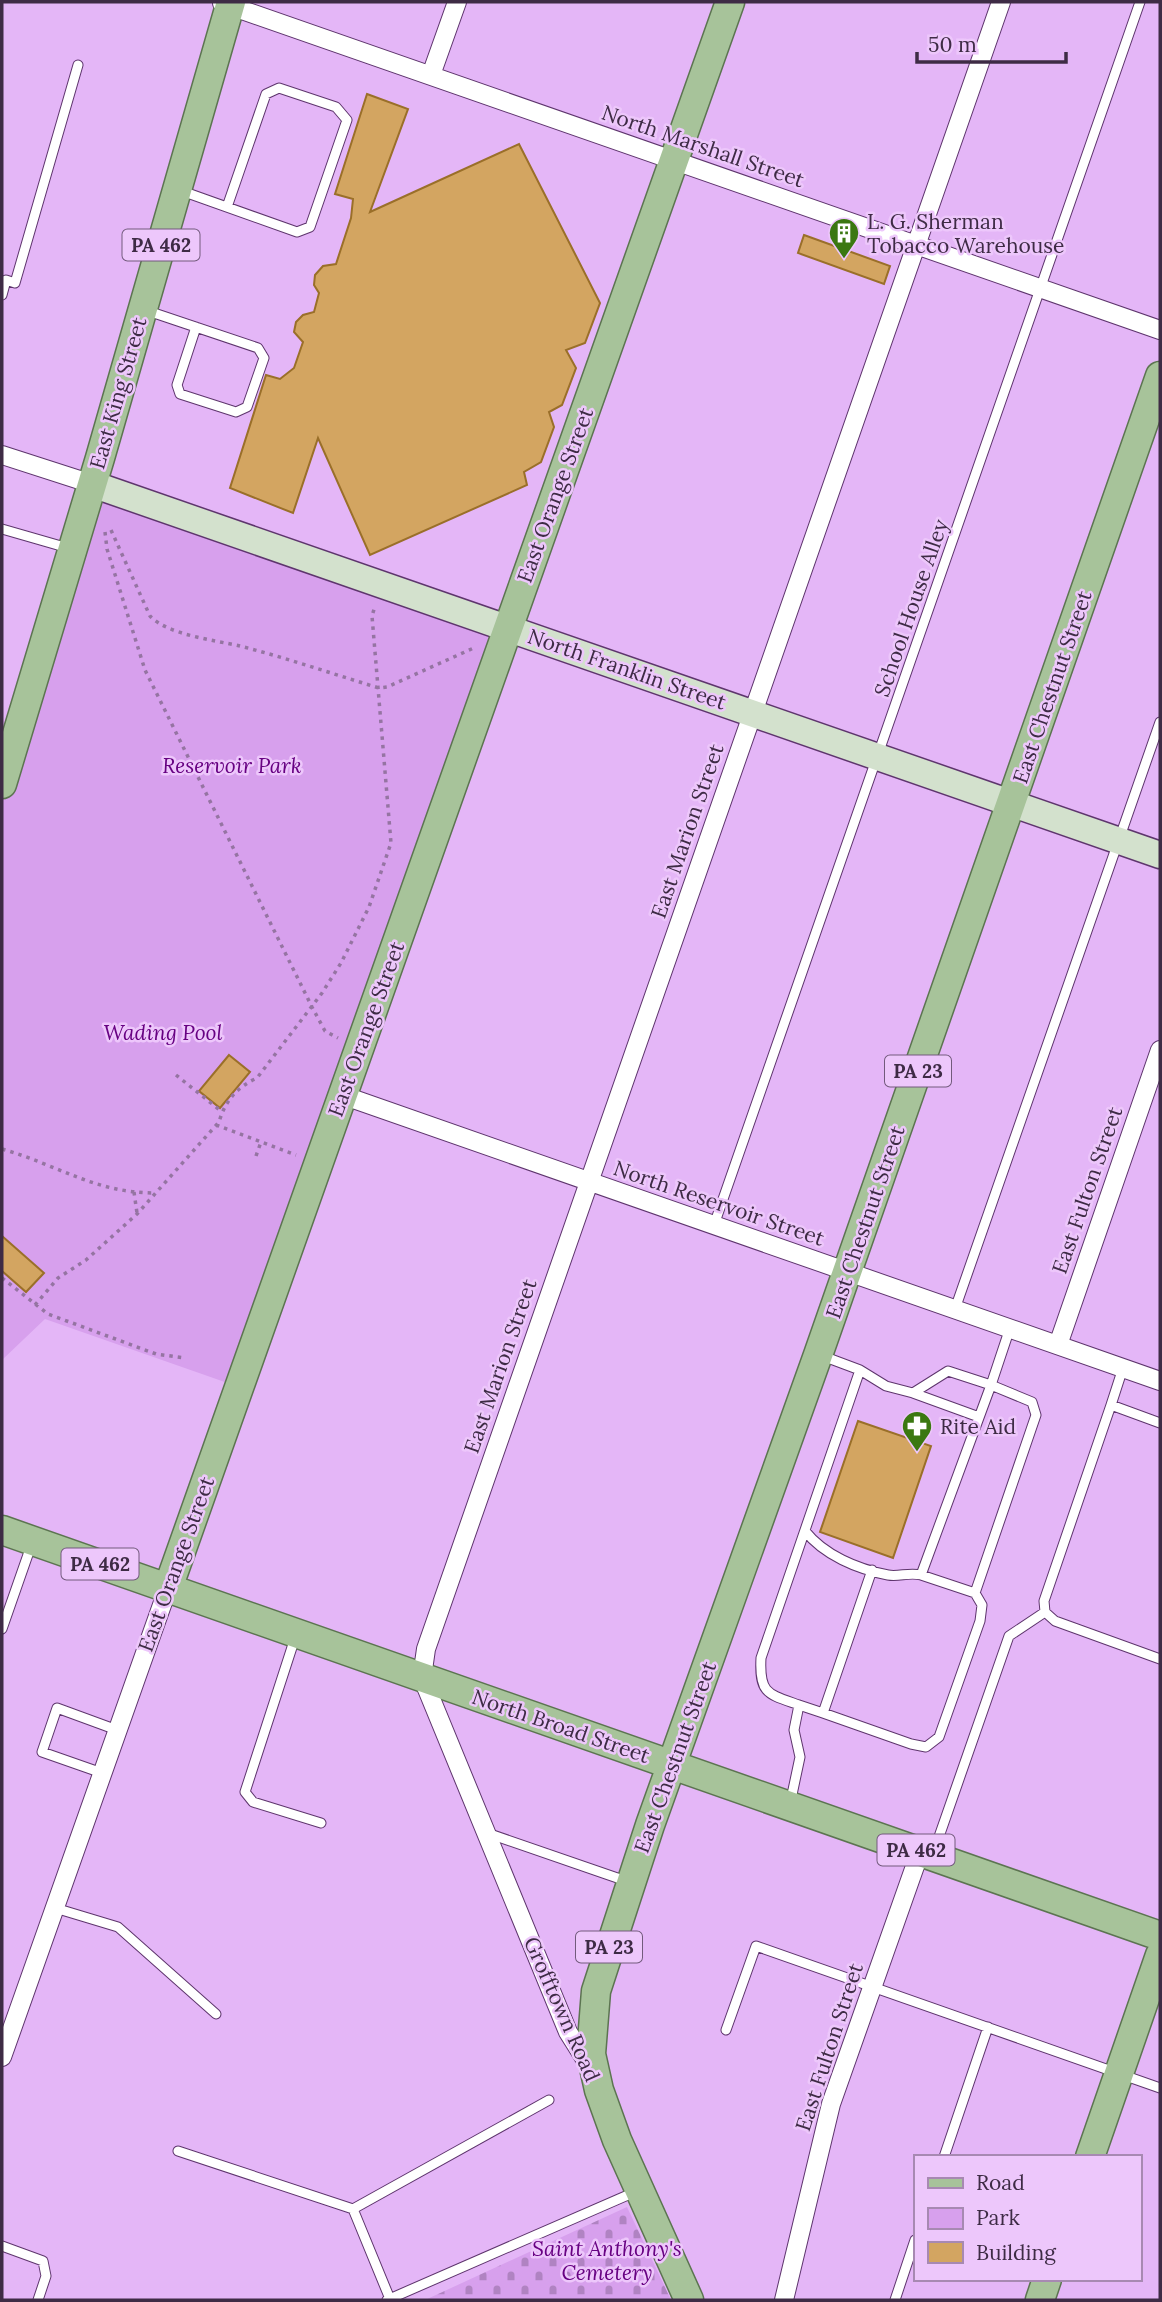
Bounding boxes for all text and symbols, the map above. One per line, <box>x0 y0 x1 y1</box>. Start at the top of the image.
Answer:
scale bar <box>917 21 1066 65</box>
text: 50 m <box>928 31 977 58</box>
street label: North Marshall Street <box>598 99 809 194</box>
place label: L. G. Sherman Tobacco Warehouse <box>867 208 1064 259</box>
building icon: L. G. Sherman Tobacco Warehouse <box>827 216 861 260</box>
road number: PA 462 <box>122 230 200 260</box>
street label: East King Street <box>83 313 153 472</box>
street label: East Orange Street <box>511 403 600 586</box>
street label: School House Alley <box>868 516 954 700</box>
street label: East Chestnut Street <box>1006 586 1098 787</box>
street label: North Franklin Street <box>524 622 731 716</box>
street label: East Marion Street <box>645 740 730 922</box>
park label: Reservoir Park <box>162 752 302 779</box>
street label: East Orange Street <box>322 937 411 1120</box>
park label: Wading Pool <box>104 1019 223 1046</box>
road number: PA 23 <box>885 1056 951 1086</box>
street label: East Fulton Street <box>1046 1102 1129 1277</box>
street label: East Chestnut Street <box>819 1121 911 1322</box>
street label: North Reservoir Street <box>610 1154 829 1252</box>
street label: East Marion Street <box>458 1275 543 1457</box>
pharmacy icon: Rite Aid <box>900 1409 934 1453</box>
place label: Rite Aid <box>940 1413 1016 1440</box>
street label: East Orange Street <box>132 1472 221 1655</box>
road number: PA 462 <box>62 1548 138 1580</box>
street label: East Chestnut Street <box>628 1657 723 1857</box>
street label: North Broad Street <box>469 1683 654 1769</box>
road number: PA 462 <box>878 1834 954 1866</box>
street label: Grofftown Road <box>518 1932 606 2086</box>
road number: PA 23 <box>576 1932 642 1963</box>
street label: East Fulton Street <box>789 1959 869 2134</box>
legend <box>914 2155 1141 2281</box>
text: Road <box>976 2169 1025 2196</box>
text: Park <box>976 2204 1020 2231</box>
park label: Saint Anthony's Cemetery <box>532 2235 682 2286</box>
text: Building <box>976 2239 1056 2266</box>

